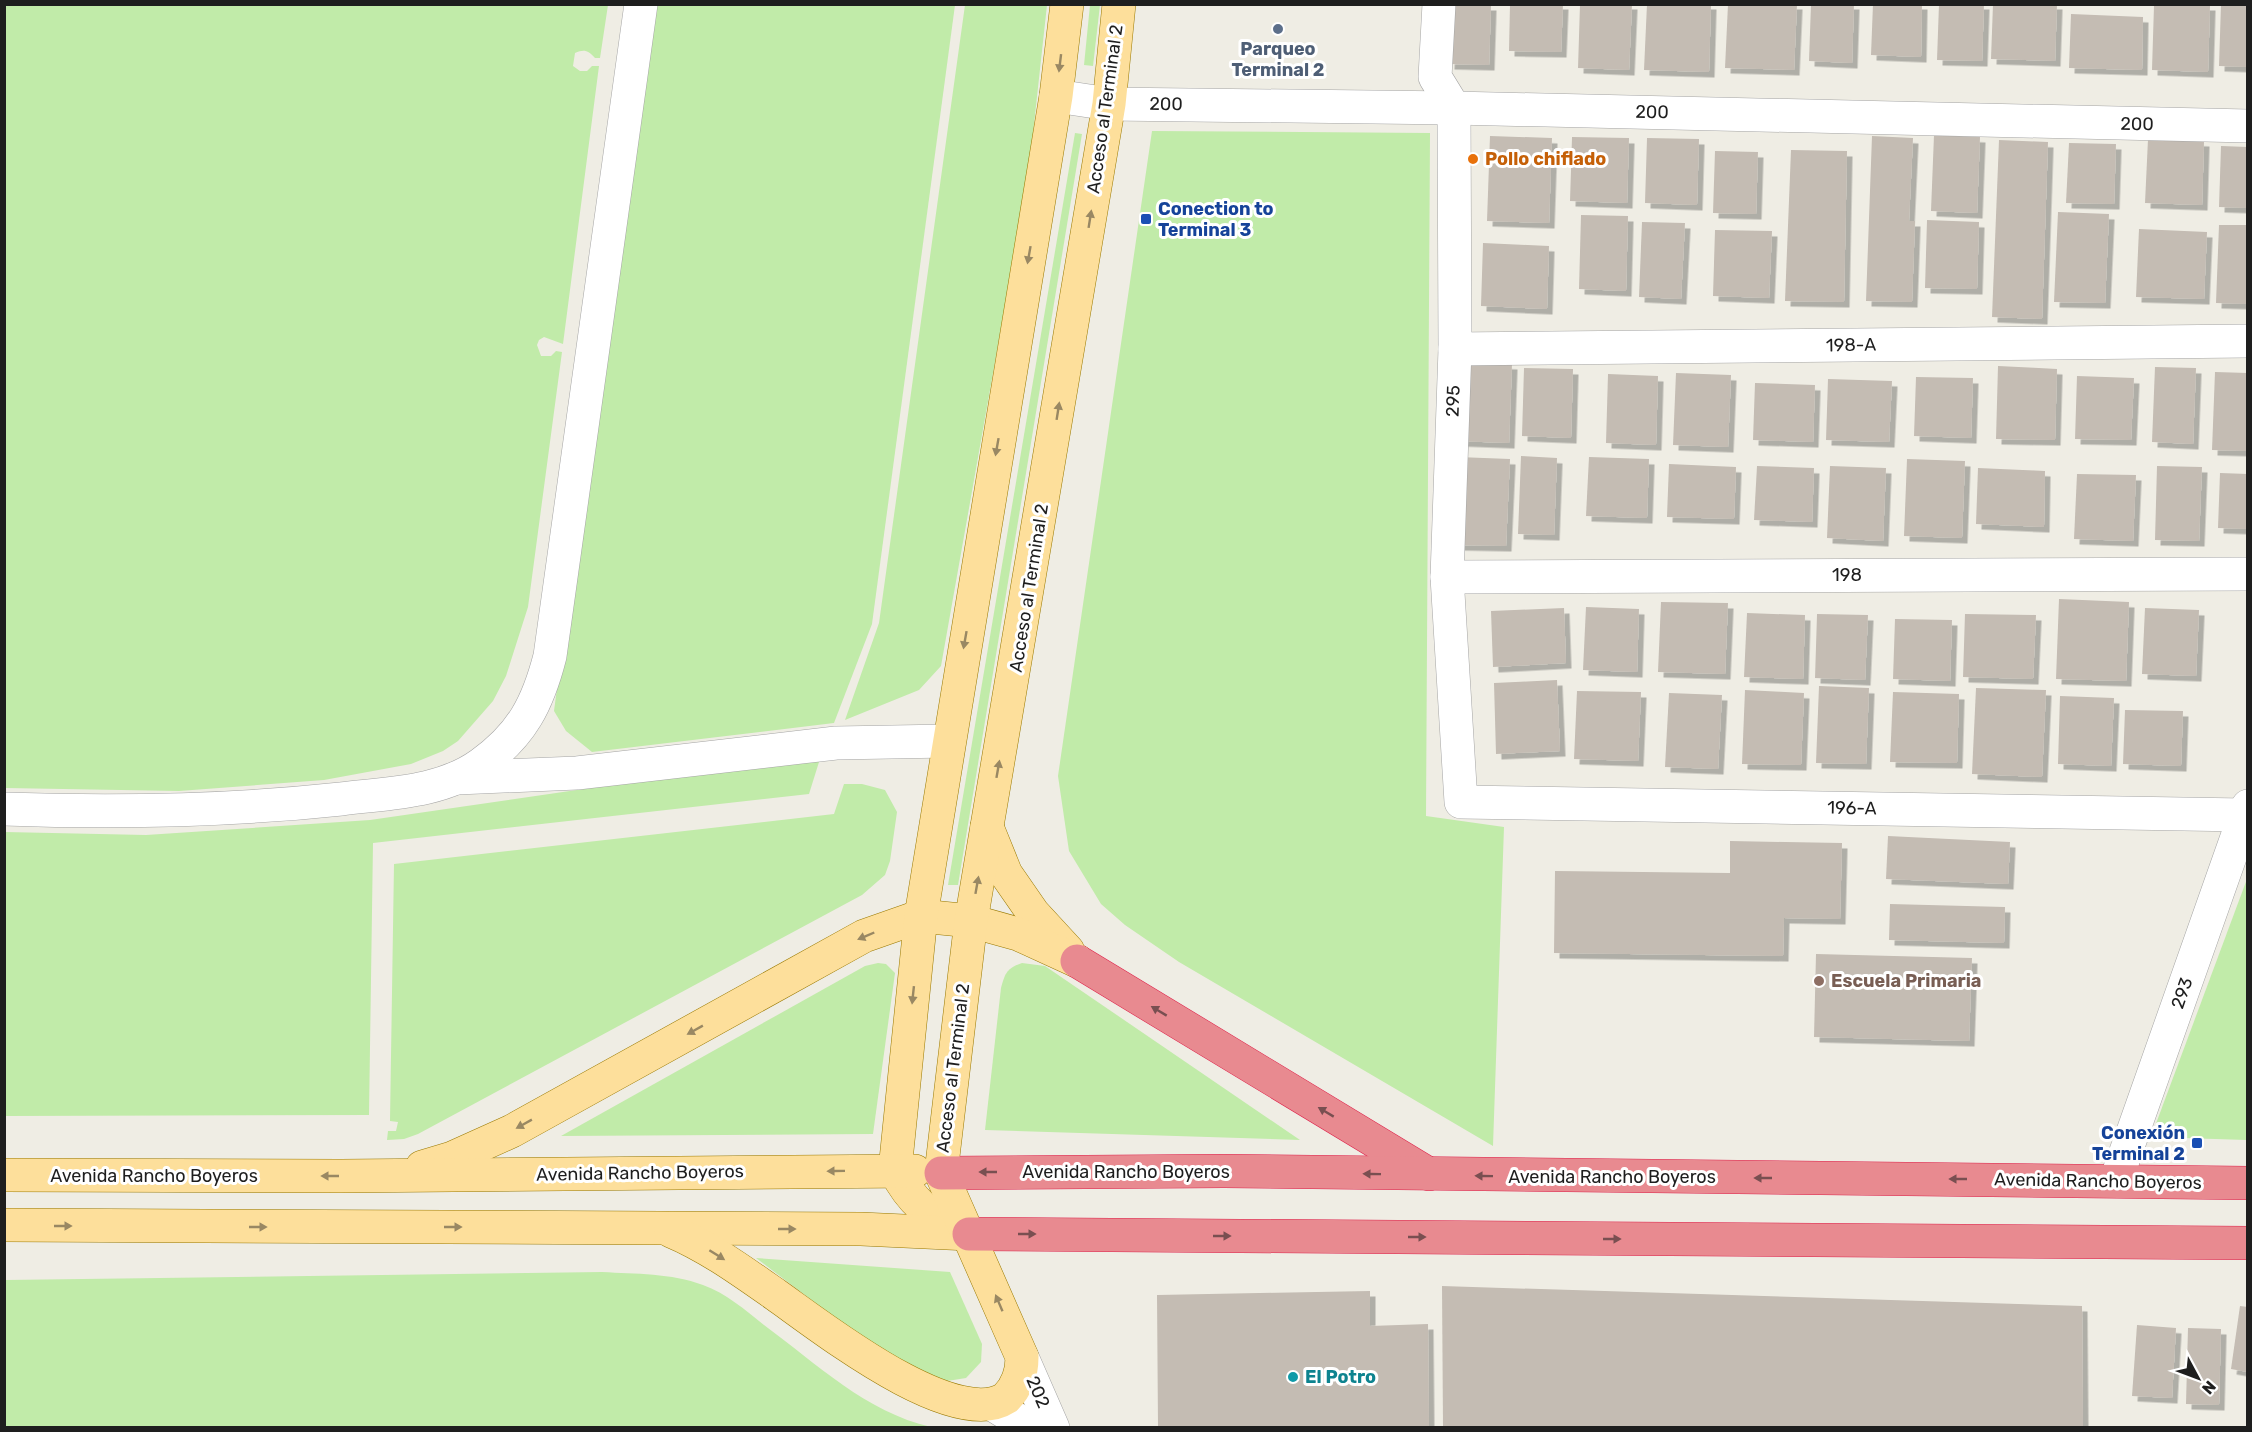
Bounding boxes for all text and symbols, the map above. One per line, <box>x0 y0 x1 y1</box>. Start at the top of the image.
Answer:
marker: Parqueo Terminal 2 <box>1271 22 1285 36</box>
street label: Acceso al Terminal 2 <box>1082 23 1128 195</box>
place label: Parqueo Terminal 2 <box>1231 38 1325 81</box>
one-way arrow <box>1055 53 1065 72</box>
street label: 200 <box>1149 93 1183 115</box>
street label: 200 <box>1635 101 1669 123</box>
street label: 200 <box>2120 113 2154 135</box>
place label: Pollo chiflado <box>1485 148 1606 170</box>
marker: Pollo chiflado <box>1466 152 1480 166</box>
place label: Conection to Terminal 3 <box>1158 198 1274 241</box>
one-way arrow <box>1086 209 1095 228</box>
marker: Conection to Terminal 3 <box>1139 212 1153 226</box>
one-way arrow <box>1025 246 1034 265</box>
street label: 198-A <box>1826 334 1876 356</box>
street label: 295 <box>1441 385 1465 417</box>
one-way arrow <box>1054 402 1063 421</box>
one-way arrow <box>992 438 1001 457</box>
street label: Acceso al Terminal 2 <box>1005 502 1053 674</box>
street label: 198 <box>1832 564 1862 586</box>
one-way arrow <box>960 630 969 649</box>
one-way arrow <box>993 760 1002 779</box>
street label: 196-A <box>1827 797 1877 819</box>
one-way arrow <box>973 876 982 895</box>
one-way arrow <box>857 932 875 942</box>
place label: Escuela Primaria <box>1831 970 1981 992</box>
marker: Escuela Primaria <box>1812 974 1826 988</box>
street label: 293 <box>2166 974 2198 1012</box>
street label: Acceso al Terminal 2 <box>932 982 974 1154</box>
one-way arrow <box>908 986 918 1005</box>
one-way arrow <box>1151 1006 1167 1017</box>
one-way arrow <box>686 1025 703 1035</box>
one-way arrow <box>1318 1107 1334 1118</box>
one-way arrow <box>515 1119 532 1129</box>
place label: Conexión Terminal 2 <box>2092 1122 2185 1165</box>
marker: Conexión Terminal 2 <box>2190 1136 2204 1150</box>
street label: Avenida Rancho Boyeros <box>536 1160 744 1186</box>
street label: Avenida Rancho Boyeros <box>1022 1161 1230 1183</box>
street label: Avenida Rancho Boyeros <box>50 1165 258 1187</box>
one-way arrow <box>827 1166 846 1176</box>
street label: Avenida Rancho Boyeros <box>1508 1166 1716 1188</box>
one-way arrow <box>978 1167 997 1177</box>
street label: Avenida Rancho Boyeros <box>1994 1168 2202 1194</box>
one-way arrow <box>1362 1169 1381 1179</box>
one-way arrow <box>321 1171 340 1181</box>
one-way arrow <box>1475 1171 1494 1181</box>
one-way arrow <box>1754 1173 1773 1183</box>
one-way arrow <box>1949 1174 1968 1184</box>
one-way arrow <box>53 1221 72 1231</box>
one-way arrow <box>248 1222 267 1231</box>
one-way arrow <box>443 1223 462 1232</box>
one-way arrow <box>778 1224 797 1234</box>
one-way arrow <box>1018 1230 1037 1239</box>
one-way arrow <box>1213 1231 1232 1241</box>
one-way arrow <box>1408 1232 1427 1242</box>
one-way arrow <box>1603 1234 1622 1244</box>
one-way arrow <box>709 1250 726 1261</box>
one-way arrow <box>994 1294 1004 1312</box>
north arrow <box>2168 1348 2228 1408</box>
place label: El Potro <box>1305 1366 1376 1388</box>
marker: El Potro <box>1286 1370 1300 1384</box>
street label: 202 <box>1021 1373 1055 1411</box>
text: N <box>2198 1377 2220 1398</box>

